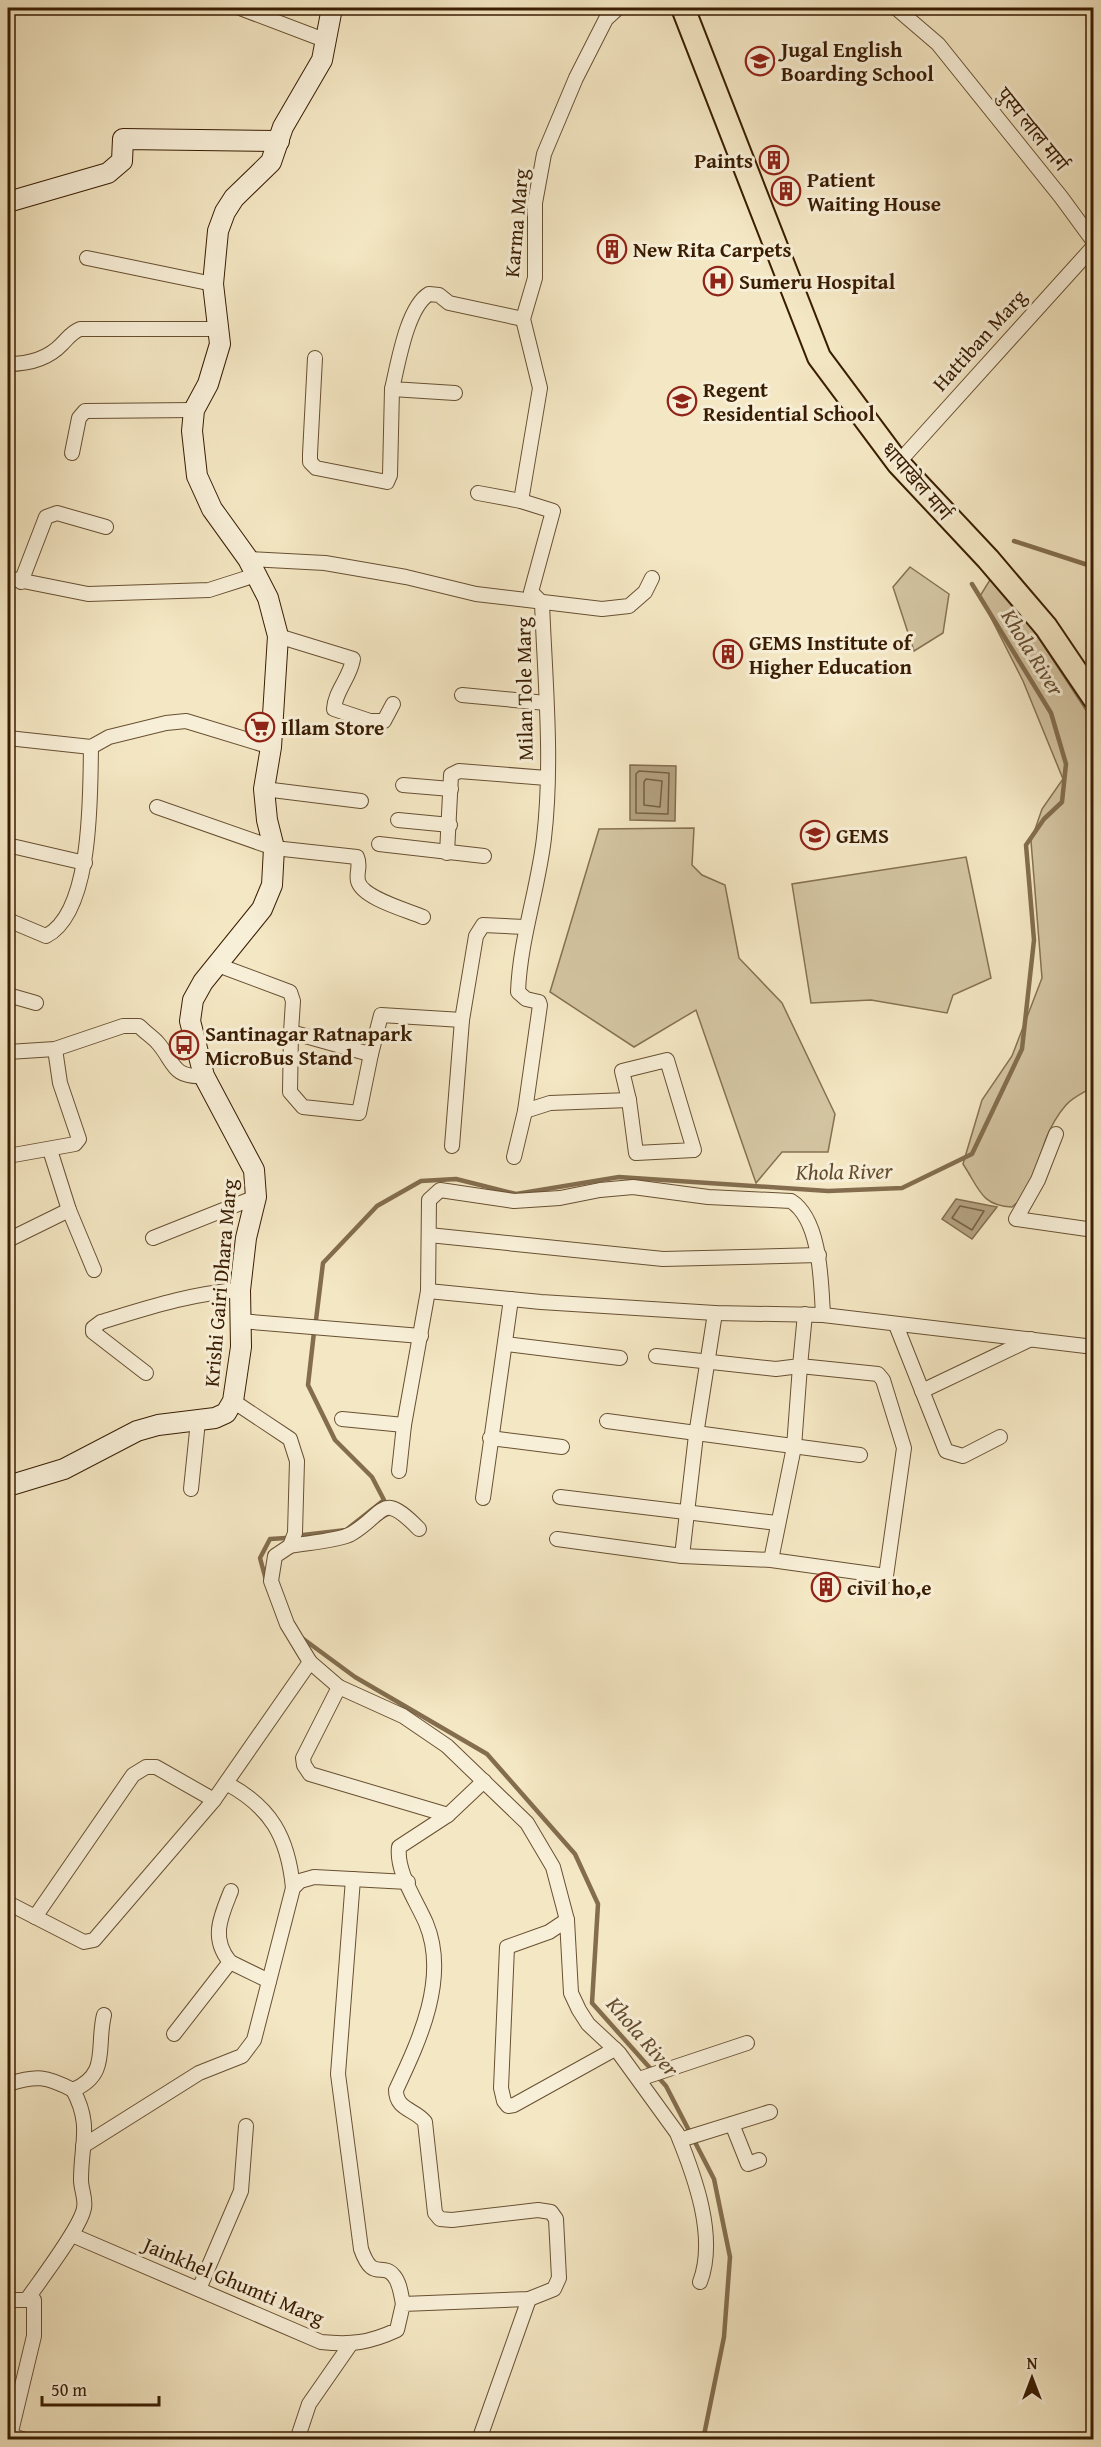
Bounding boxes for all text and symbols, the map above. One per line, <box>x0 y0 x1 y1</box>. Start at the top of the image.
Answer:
place label: Jugal English Boarding School <box>778 34 934 89</box>
school or university icon: Jugal English Boarding School <box>744 45 776 77</box>
street label: पुस्प लाल मार्ग <box>989 80 1077 178</box>
building icon: Paints <box>758 144 790 176</box>
place label: Paints <box>694 145 753 176</box>
place label: Patient Waiting House <box>807 164 941 219</box>
street label: Karma Marg <box>496 167 536 279</box>
building icon: Patient Waiting House <box>770 175 802 207</box>
building icon: New Rita Carpets <box>596 233 628 265</box>
place label: New Rita Carpets <box>633 234 792 265</box>
hospital icon: Sumeru Hospital <box>702 265 734 297</box>
place label: Sumeru Hospital <box>739 266 896 297</box>
street label: Hattiban Marg <box>925 282 1034 398</box>
place label: Regent Residential School <box>703 374 875 429</box>
school or university icon: Regent Residential School <box>666 385 698 417</box>
street label: धापाखेल मार्ग <box>874 435 960 528</box>
water label: Khola River <box>993 602 1073 702</box>
street label: Milan Tole Marg <box>507 616 541 761</box>
place label: GEMS Institute of Higher Education <box>749 627 914 682</box>
building icon: GEMS Institute of Higher Education <box>712 638 744 670</box>
supermarket icon: Illam Store <box>244 711 276 743</box>
place label: Illam Store <box>281 712 384 743</box>
school or university icon: GEMS <box>799 819 831 851</box>
place label: GEMS <box>836 820 889 851</box>
place label: Santinagar Ratnapark MicroBus Stand <box>205 1018 413 1073</box>
bus stop icon: Santinagar Ratnapark MicroBus Stand <box>168 1029 200 1061</box>
water label: Khola River <box>794 1154 894 1188</box>
street label: Krishi Gairi Dhara Marg <box>195 1177 245 1388</box>
building icon: civil ho,e <box>810 1571 842 1603</box>
place label: civil ho,e <box>847 1572 931 1603</box>
water label: Khola River <box>598 1988 687 2084</box>
street label: Jainkhel Ghumti Marg <box>136 2228 330 2333</box>
north arrow <box>1002 2348 1062 2408</box>
text: N <box>1027 2351 1038 2375</box>
scale bar <box>42 2369 159 2407</box>
text: 50 m <box>51 2376 87 2403</box>

